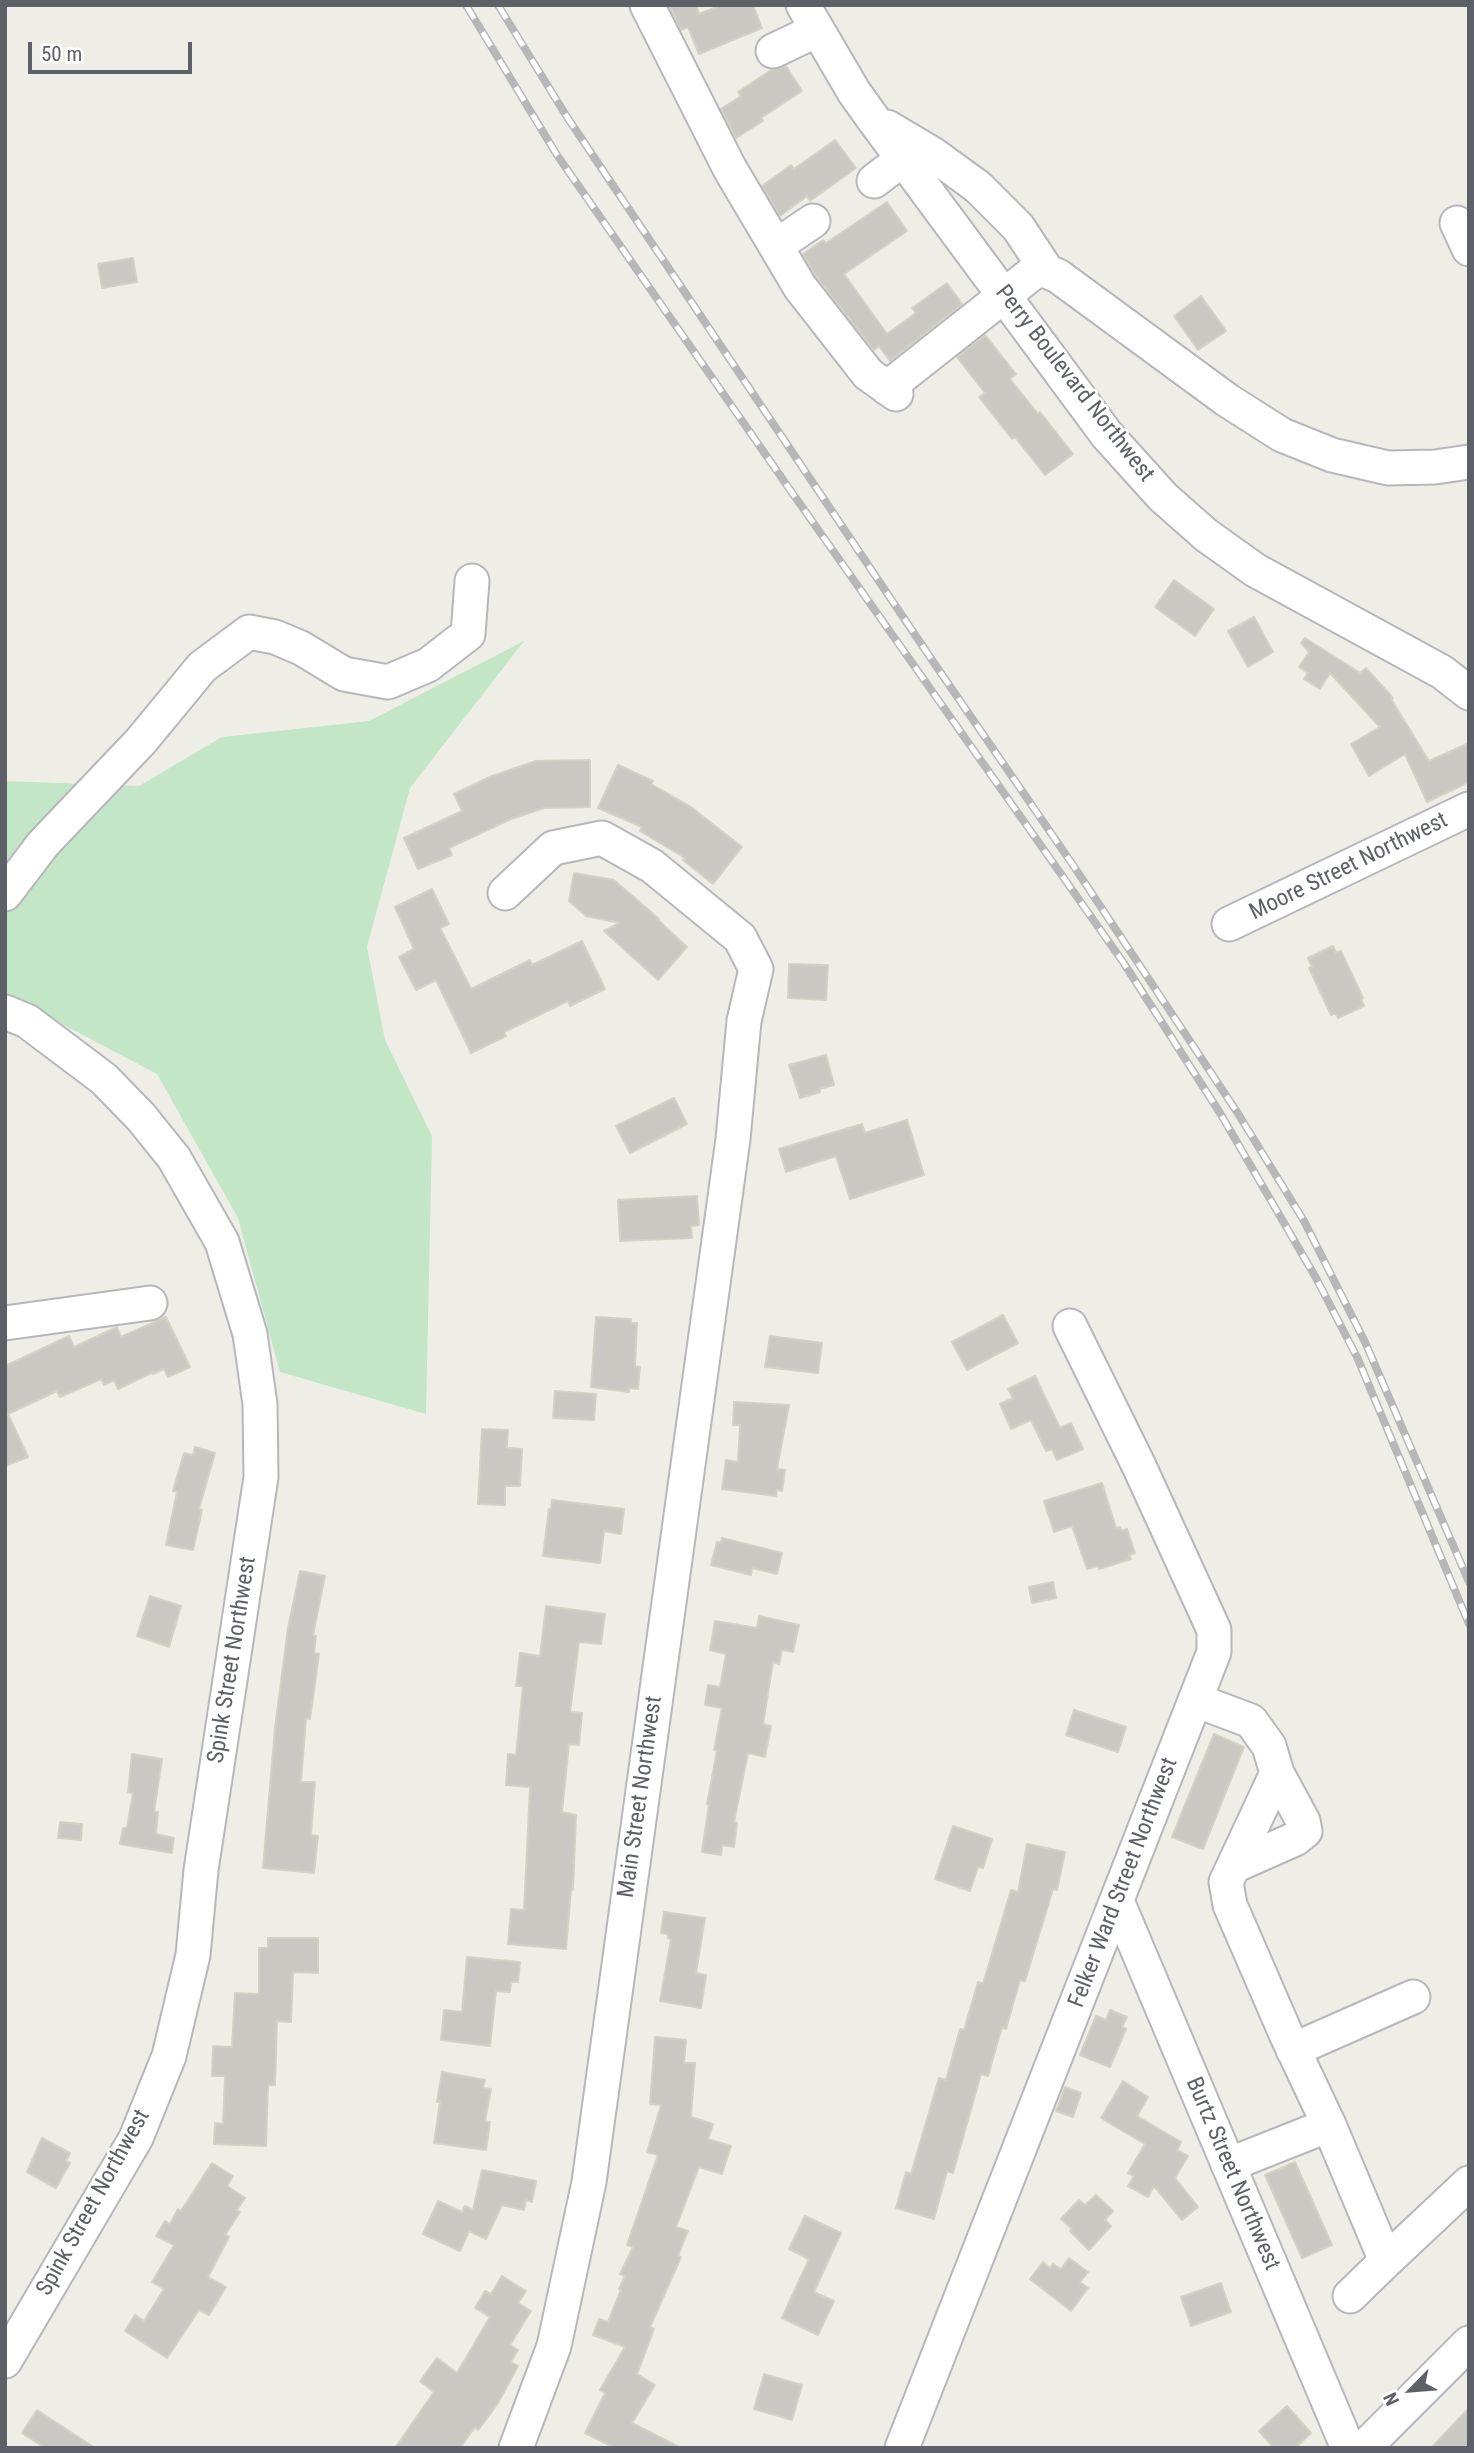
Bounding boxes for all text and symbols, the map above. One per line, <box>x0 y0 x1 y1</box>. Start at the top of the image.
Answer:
scale bar <box>32 28 196 72</box>
text: 50 m <box>41 42 82 66</box>
street label: Perry Boulevard Northwest <box>989 280 1159 488</box>
street label: Moore Street Northwest <box>1246 807 1452 927</box>
street label: Spink Street Northwest <box>203 1555 263 1765</box>
street label: Main Street Northwest <box>613 1694 669 1900</box>
street label: Felker Ward Street Northwest <box>1064 1754 1184 2012</box>
street label: Burtz Street Northwest <box>1179 2073 1285 2275</box>
street label: Spink Street Northwest <box>31 2105 157 2301</box>
north arrow <box>1376 2355 1446 2425</box>
text: N <box>1379 2389 1404 2409</box>

